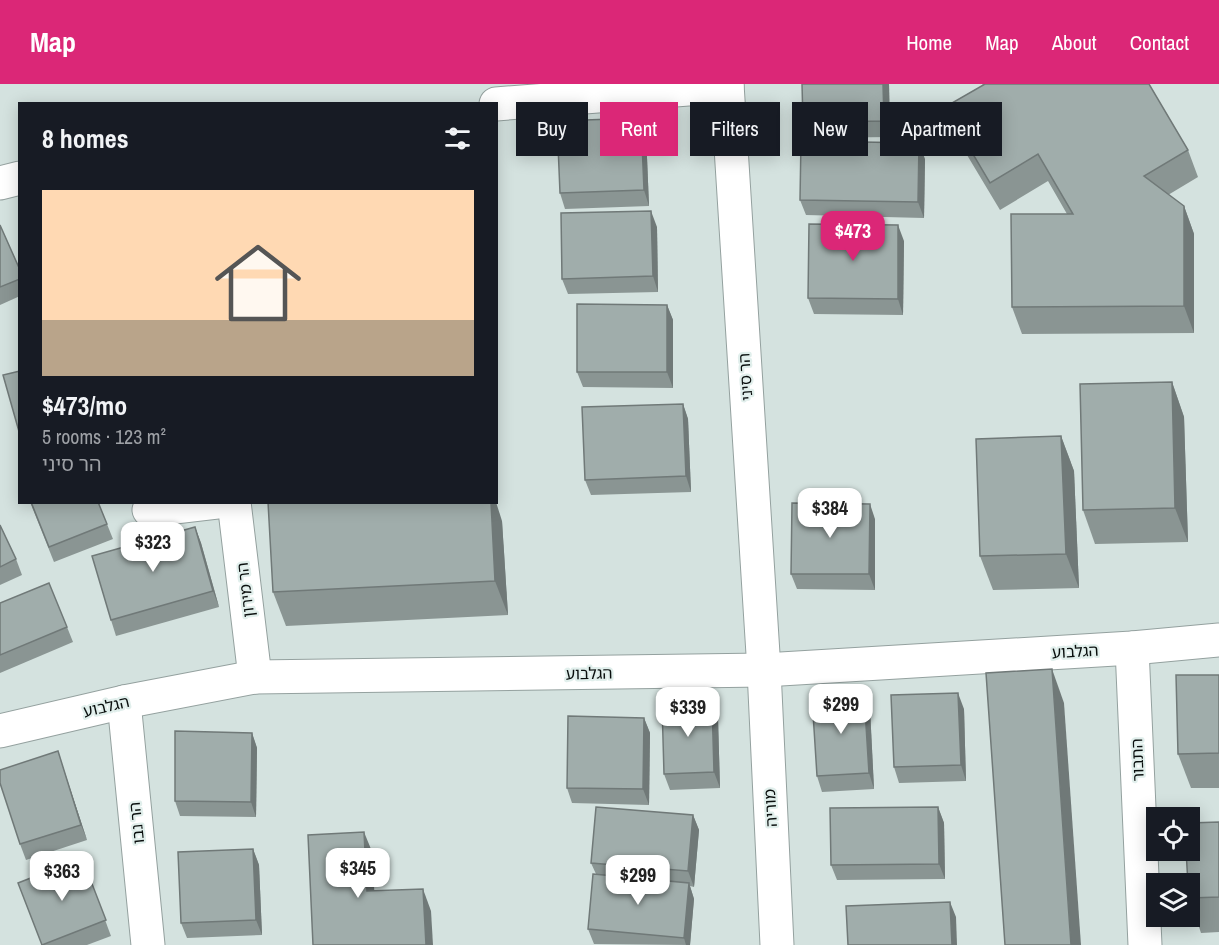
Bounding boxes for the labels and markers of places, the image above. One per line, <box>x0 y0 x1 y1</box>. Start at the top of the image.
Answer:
pin: $473 <box>817 211 889 262</box>
pin: $384 <box>794 488 866 539</box>
pin: $323 <box>117 522 189 573</box>
pin: $299 <box>805 684 877 735</box>
pin: $339 <box>652 687 724 738</box>
pin: $345 <box>322 848 394 899</box>
pin: $363 <box>26 851 98 902</box>
pin: $299 <box>602 855 674 906</box>

